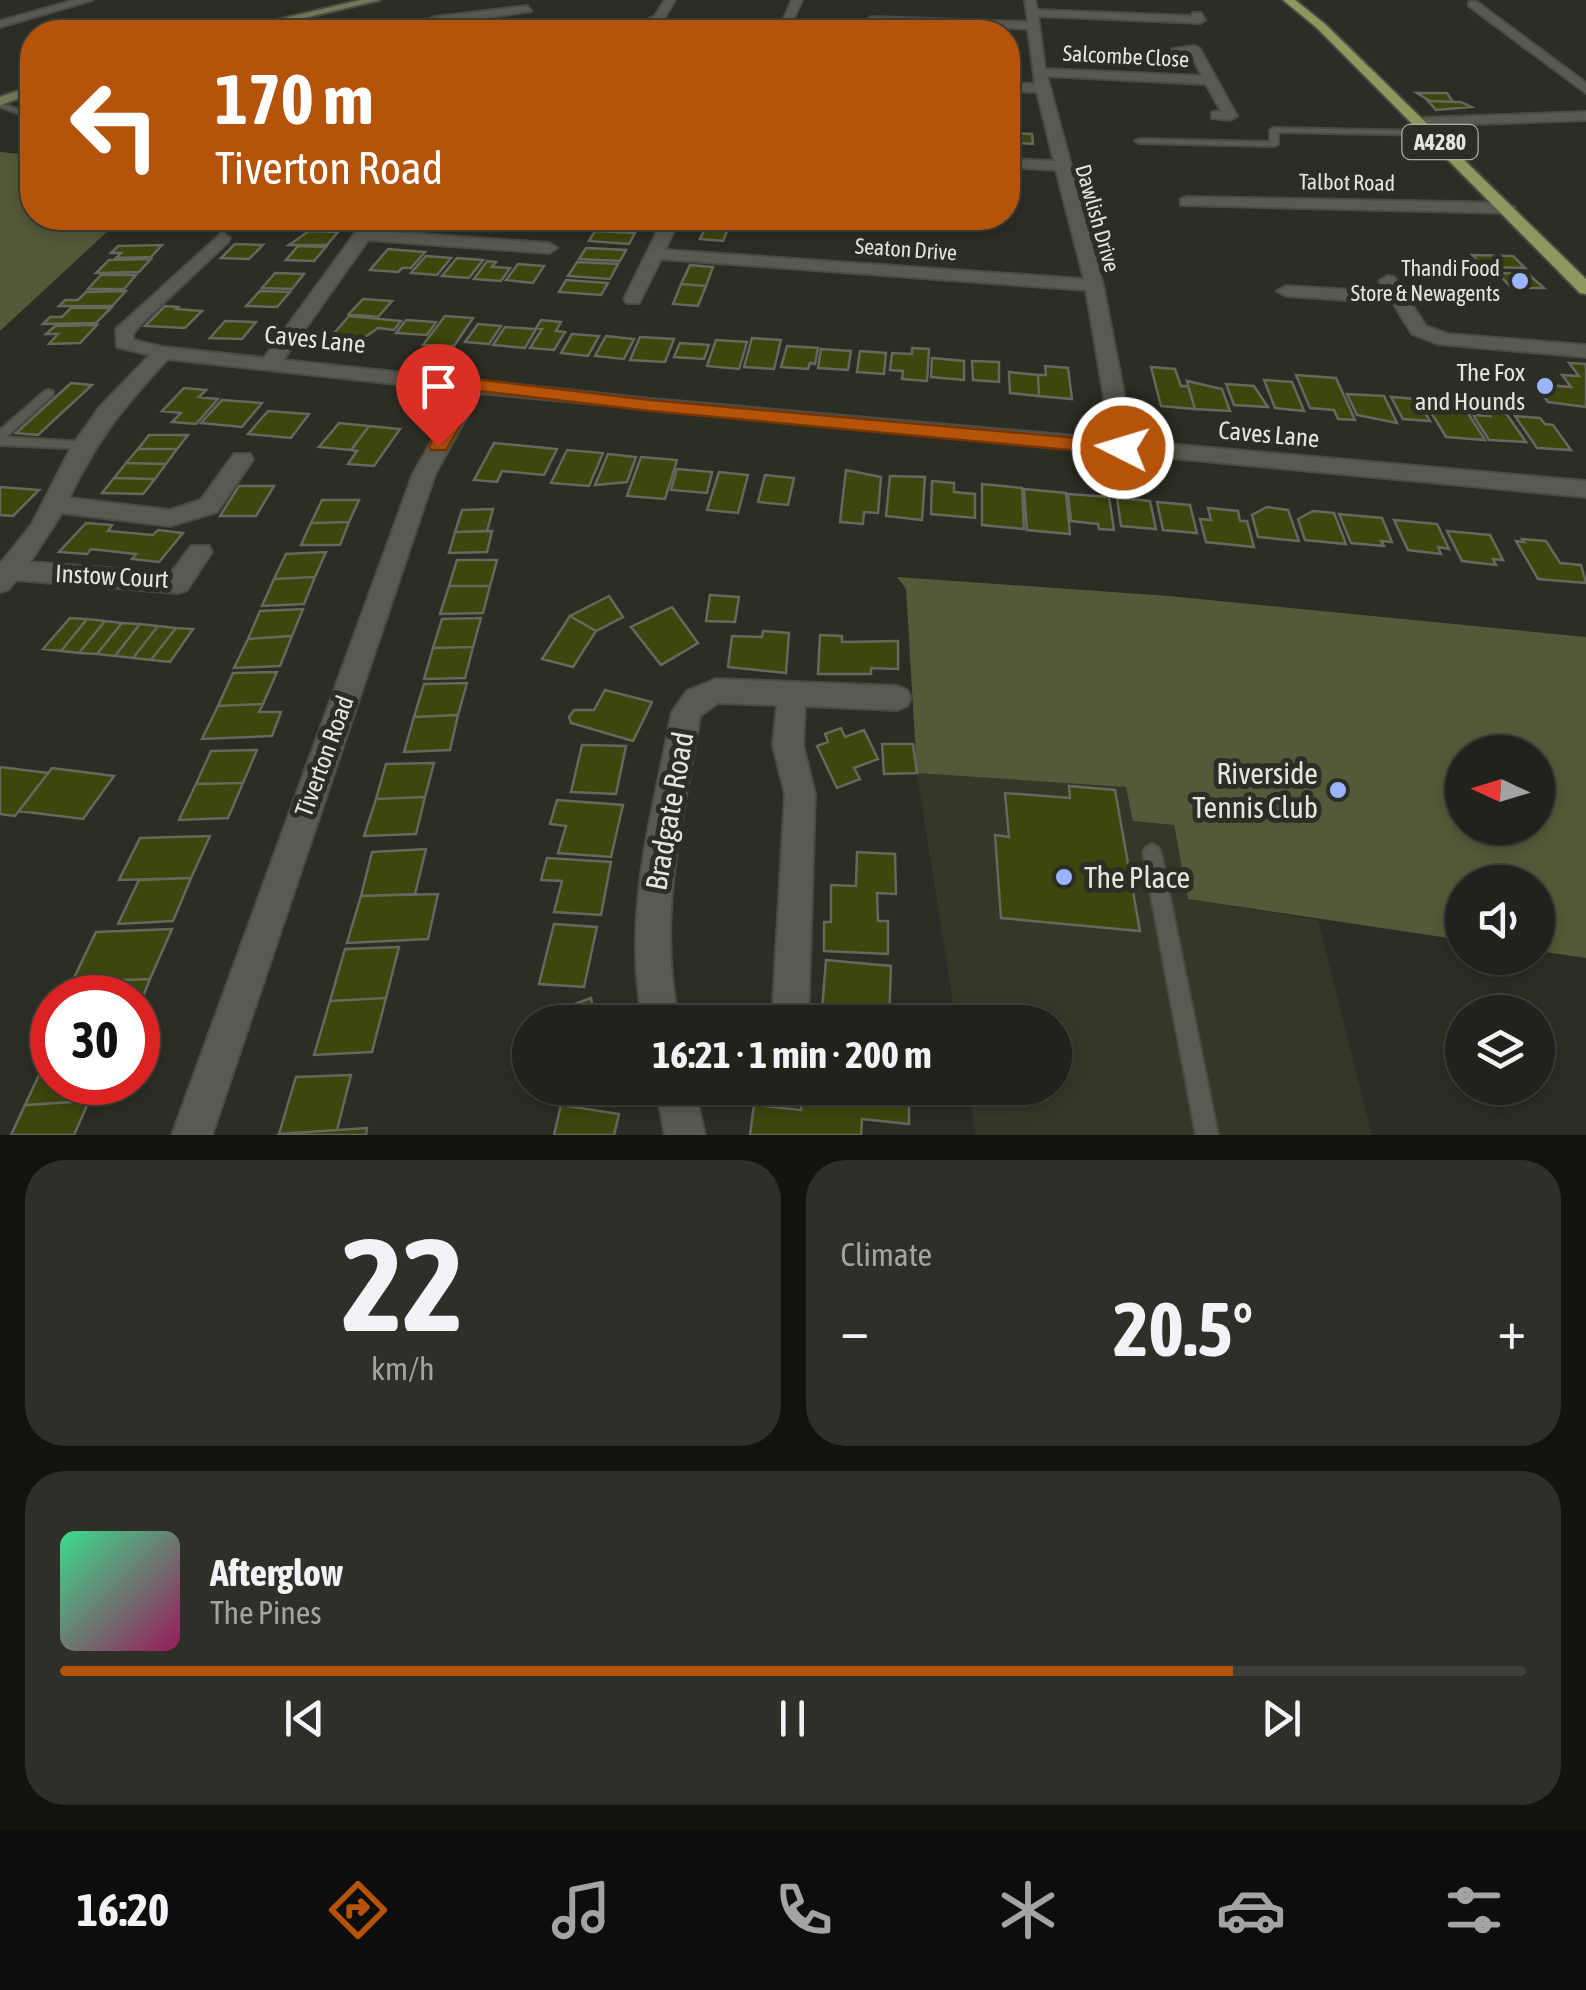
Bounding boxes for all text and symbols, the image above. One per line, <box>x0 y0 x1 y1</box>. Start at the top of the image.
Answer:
street label: Salcombe Close <box>1062 40 1190 72</box>
text: 170 m <box>215 59 374 139</box>
icon: left <box>50 60 180 190</box>
road number: A4280 <box>1402 125 1478 159</box>
text: Tiverton Road <box>215 142 443 194</box>
street label: Dawlish Drive <box>1070 161 1126 275</box>
street label: Talbot Road <box>1299 168 1395 196</box>
street label: Seaton Drive <box>854 232 958 266</box>
place label: Thandi Food Store & Newagents <box>1351 255 1500 306</box>
marker: Thandi Food Store & Newagents <box>1509 270 1531 292</box>
street label: Caves Lane <box>263 320 367 358</box>
pin <box>396 344 481 447</box>
place label: The Fox and Hounds <box>1415 358 1525 415</box>
icon: arrive <box>411 359 466 414</box>
marker: The Fox and Hounds <box>1534 375 1556 397</box>
position arrow <box>1071 396 1175 500</box>
street label: Caves Lane <box>1217 416 1321 452</box>
street label: Instow Court <box>55 559 169 593</box>
street label: Tiverton Road <box>289 692 359 820</box>
street label: Bradgate Road <box>638 729 700 893</box>
north arrow <box>1445 735 1555 845</box>
map controls <box>1445 735 1555 1105</box>
place label: Riverside Tennis Club <box>1192 756 1318 824</box>
marker: Riverside Tennis Club <box>1327 779 1349 801</box>
place label: The Place <box>1084 860 1190 894</box>
button: sound <box>1445 865 1555 975</box>
marker: The Place <box>1053 866 1075 888</box>
speed limit sign: 30 <box>30 975 160 1105</box>
button: layers <box>1445 995 1555 1105</box>
text: 16:21 · 1 min · 200 m <box>652 1033 932 1076</box>
text: 22 <box>342 1210 464 1359</box>
text: Climate <box>841 1236 932 1273</box>
text: 20.5° <box>1113 1286 1253 1372</box>
text: − <box>841 1298 869 1361</box>
text: + <box>1497 1298 1526 1361</box>
text: km/h <box>371 1350 434 1387</box>
text: Afterglow <box>210 1551 343 1594</box>
text: The Pines <box>210 1594 322 1631</box>
icon: previous <box>277 1691 332 1746</box>
icon: pause <box>765 1691 820 1746</box>
icon: next <box>1254 1691 1309 1746</box>
icon: directions <box>323 1875 393 1945</box>
icon: music <box>546 1875 616 1945</box>
icon: phone <box>769 1875 839 1945</box>
icon: climate <box>993 1875 1063 1945</box>
icon: car <box>1216 1875 1286 1945</box>
icon: filters <box>1439 1875 1509 1945</box>
text: 16:20 <box>77 1884 169 1936</box>

